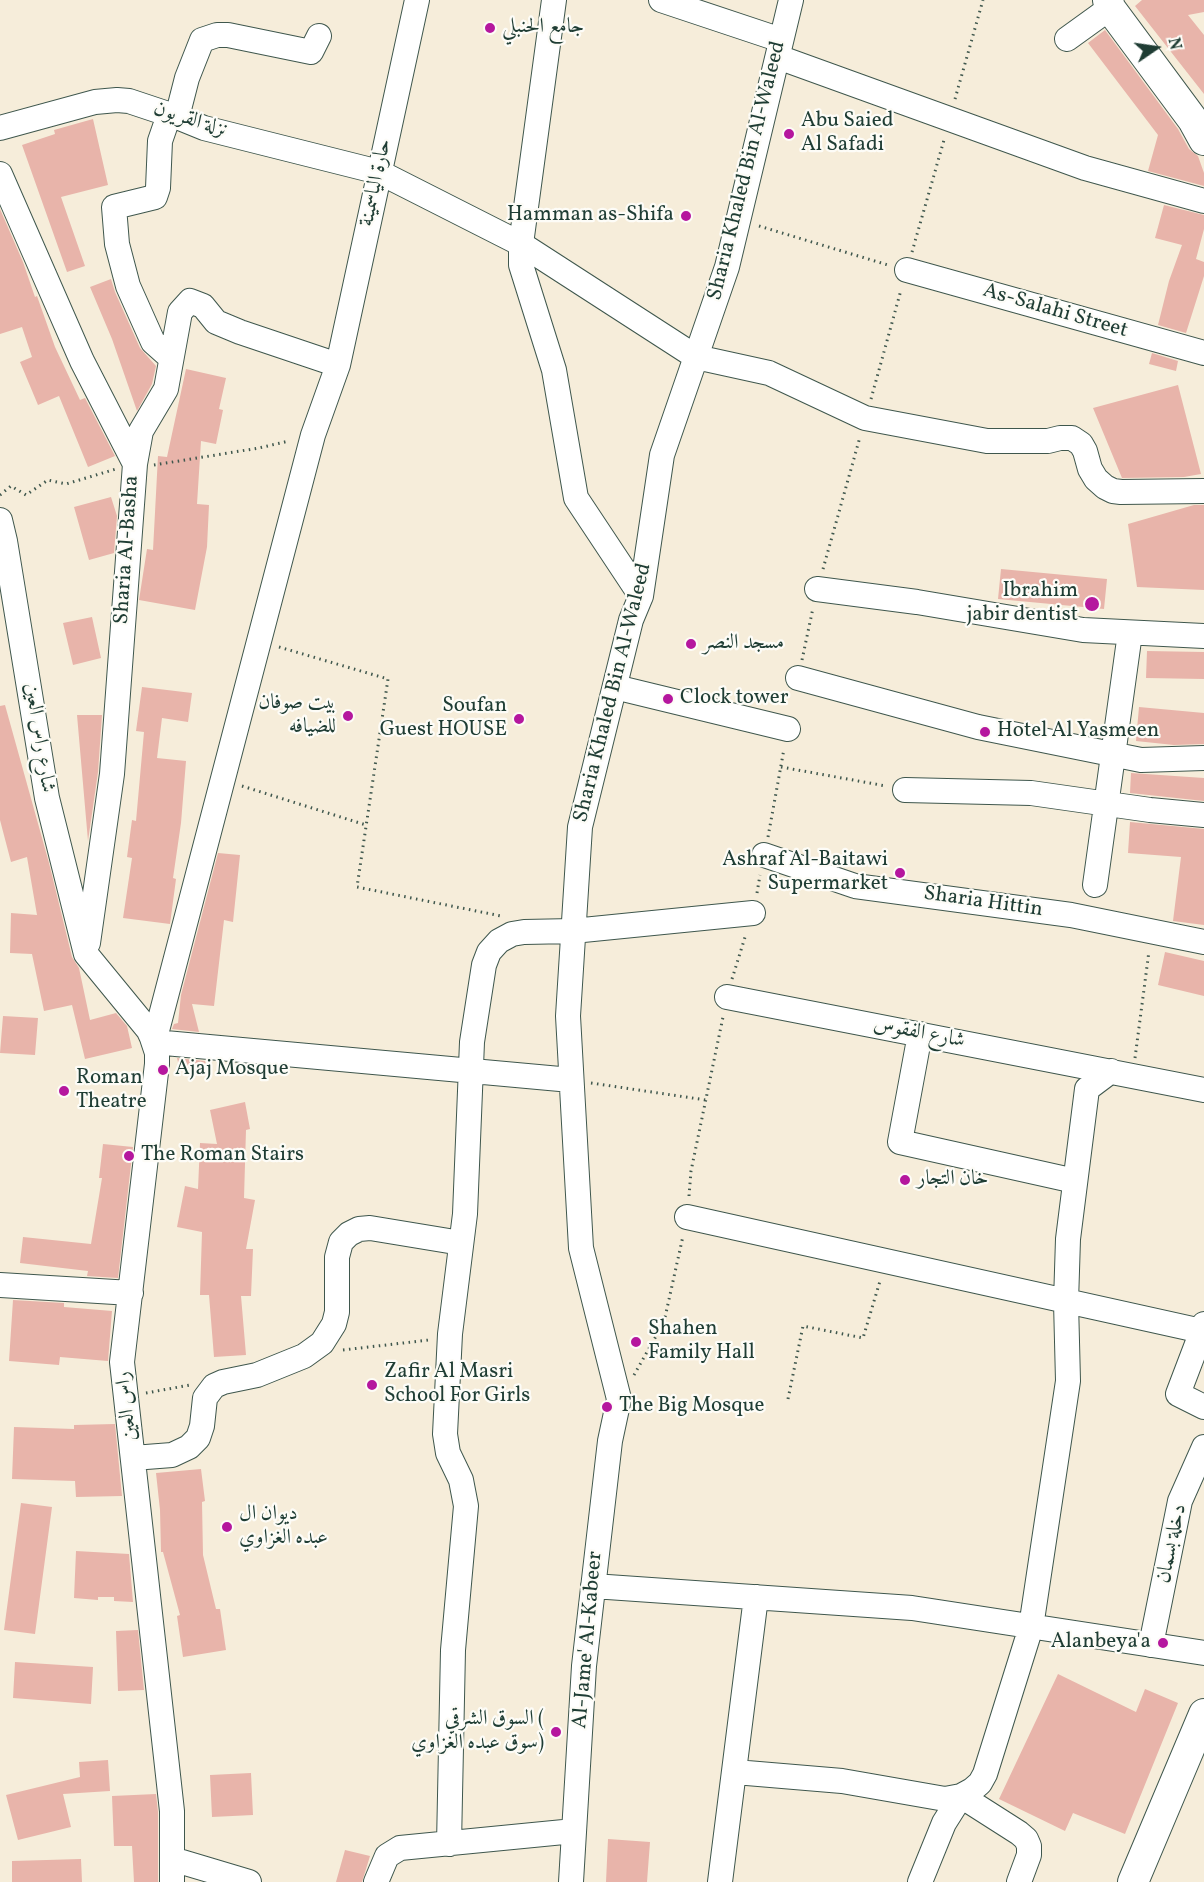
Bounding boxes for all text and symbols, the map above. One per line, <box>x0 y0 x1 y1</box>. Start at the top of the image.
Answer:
place label: جامع الحنبلي <box>502 15 584 41</box>
north arrow <box>1126 18 1186 78</box>
marker: جامع الحنبلي <box>483 21 497 35</box>
text: N <box>1162 36 1186 52</box>
street label: Sharia Khaled Bin Al-Waleed <box>704 39 792 303</box>
street label: نزلة القريون <box>150 97 230 145</box>
place label: Abu Saied Al Safadi <box>801 109 893 159</box>
marker: Abu Saied Al Safadi <box>782 127 796 141</box>
street label: حارة الياسمينة <box>355 137 399 229</box>
place label: Hamman as-Shifa <box>507 203 674 229</box>
marker: Hamman as-Shifa <box>679 209 693 223</box>
street label: As-Salahi Street <box>980 279 1130 345</box>
street label: Sharia Al-Basha <box>110 475 146 625</box>
street label: Sharia Khaled Bin Al-Waleed <box>570 561 658 825</box>
place label: Ibrahim jabir dentist <box>966 579 1078 629</box>
marker: Ibrahim jabir dentist <box>1083 595 1101 613</box>
place label: مسجد النصر <box>703 631 784 657</box>
marker: مسجد النصر <box>684 637 698 651</box>
street label: شارع راس العين <box>17 681 59 795</box>
place label: Clock tower <box>680 686 789 712</box>
place label: بيت صوفان للضيافه <box>258 691 336 741</box>
marker: Clock tower <box>661 692 675 706</box>
place label: Soufan Guest HOUSE <box>380 694 507 744</box>
marker: بيت صوفان للضيافه <box>341 709 355 723</box>
marker: Soufan Guest HOUSE <box>512 712 526 726</box>
place label: Hotel Al Yasmeen <box>997 719 1159 745</box>
marker: Hotel Al Yasmeen <box>978 725 992 739</box>
place label: Ashraf Al-Baitawi Supermarket <box>722 848 888 898</box>
marker: Ashraf Al-Baitawi Supermarket <box>893 866 907 880</box>
street label: Sharia Hittin <box>922 882 1044 924</box>
street label: شارع الفقوس <box>871 1013 967 1055</box>
place label: Ajaj Mosque <box>175 1057 289 1083</box>
marker: Ajaj Mosque <box>156 1063 170 1077</box>
place label: Roman Theatre <box>76 1066 147 1116</box>
marker: Roman Theatre <box>57 1084 71 1098</box>
place label: The Roman Stairs <box>141 1143 304 1169</box>
marker: The Roman Stairs <box>122 1149 136 1163</box>
place label: خان التجار <box>917 1167 989 1193</box>
marker: خان التجار <box>898 1173 912 1187</box>
place label: Shahen Family Hall <box>648 1317 755 1367</box>
marker: Shahen Family Hall <box>629 1335 643 1349</box>
place label: Zafir Al Masri School For Girls <box>384 1360 530 1410</box>
street label: راس العين <box>112 1370 144 1442</box>
marker: Zafir Al Masri School For Girls <box>365 1378 379 1392</box>
place label: The Big Mosque <box>619 1394 764 1420</box>
marker: The Big Mosque <box>600 1400 614 1414</box>
place label: ديوان ال عبده الغزاوي <box>239 1502 328 1552</box>
street label: دخلة بسمان <box>1152 1502 1194 1586</box>
marker: ديوان ال عبده الغزاوي <box>220 1520 234 1534</box>
street label: Al-Jame' Al-Kabeer <box>569 1550 609 1730</box>
place label: Alanbeya'a <box>1051 1630 1151 1656</box>
marker: Alanbeya'a <box>1156 1636 1170 1650</box>
place label: السوق الشرقي ( سوق عبده الغزاوي) <box>411 1707 544 1757</box>
marker: السوق الشرقي ( سوق عبده الغزاوي) <box>549 1725 563 1739</box>

